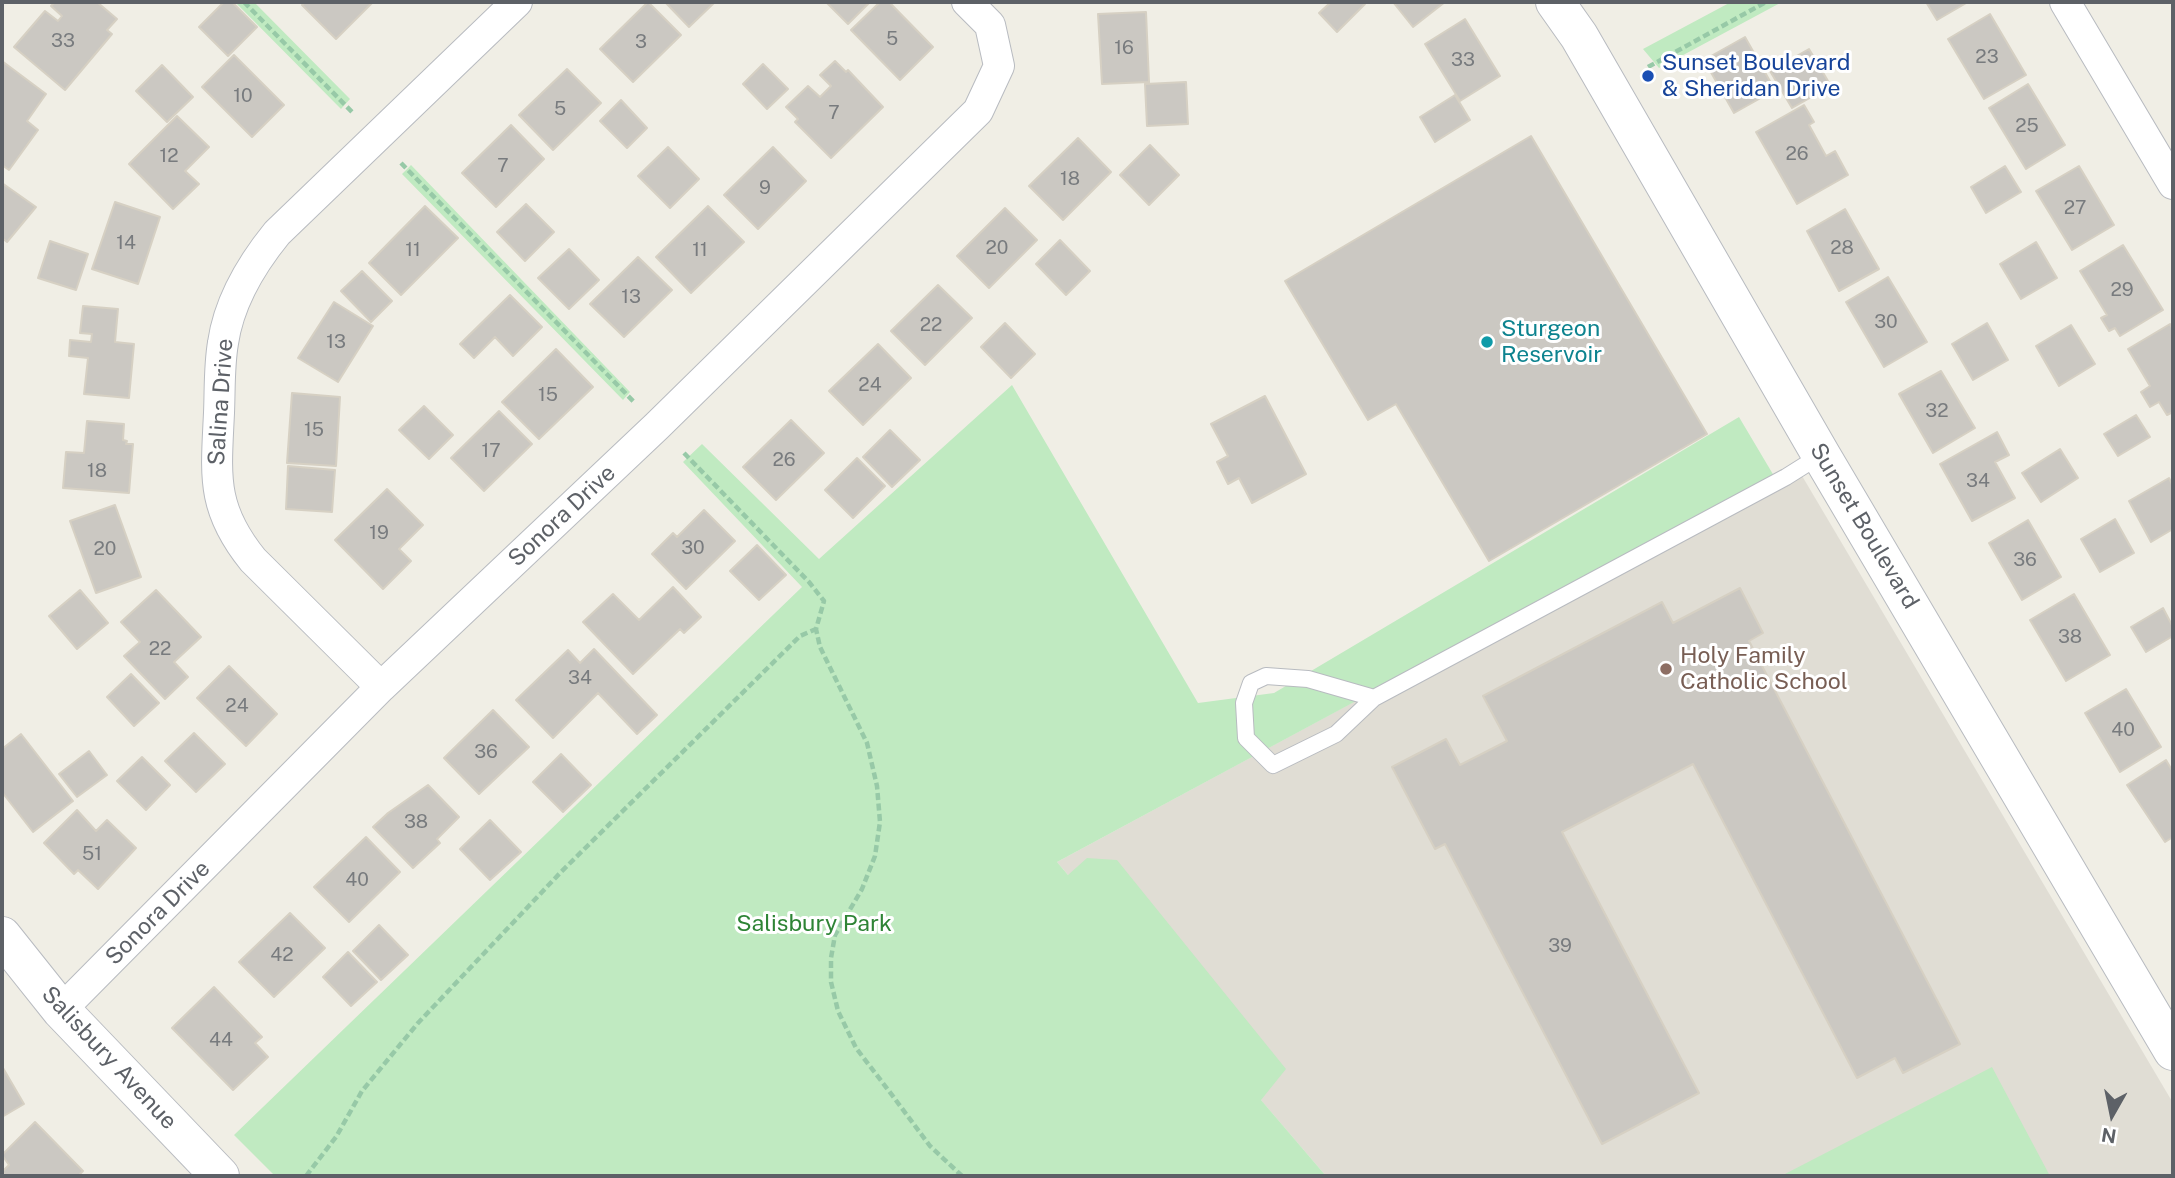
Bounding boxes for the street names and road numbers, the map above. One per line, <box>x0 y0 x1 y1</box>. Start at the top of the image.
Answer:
street label: Salina Drive <box>203 338 239 466</box>
street label: Sunset Boulevard <box>1804 438 1924 614</box>
street label: Sonora Drive <box>503 459 621 573</box>
street label: Sonora Drive <box>100 855 216 971</box>
street label: Salisbury Avenue <box>36 981 182 1135</box>

